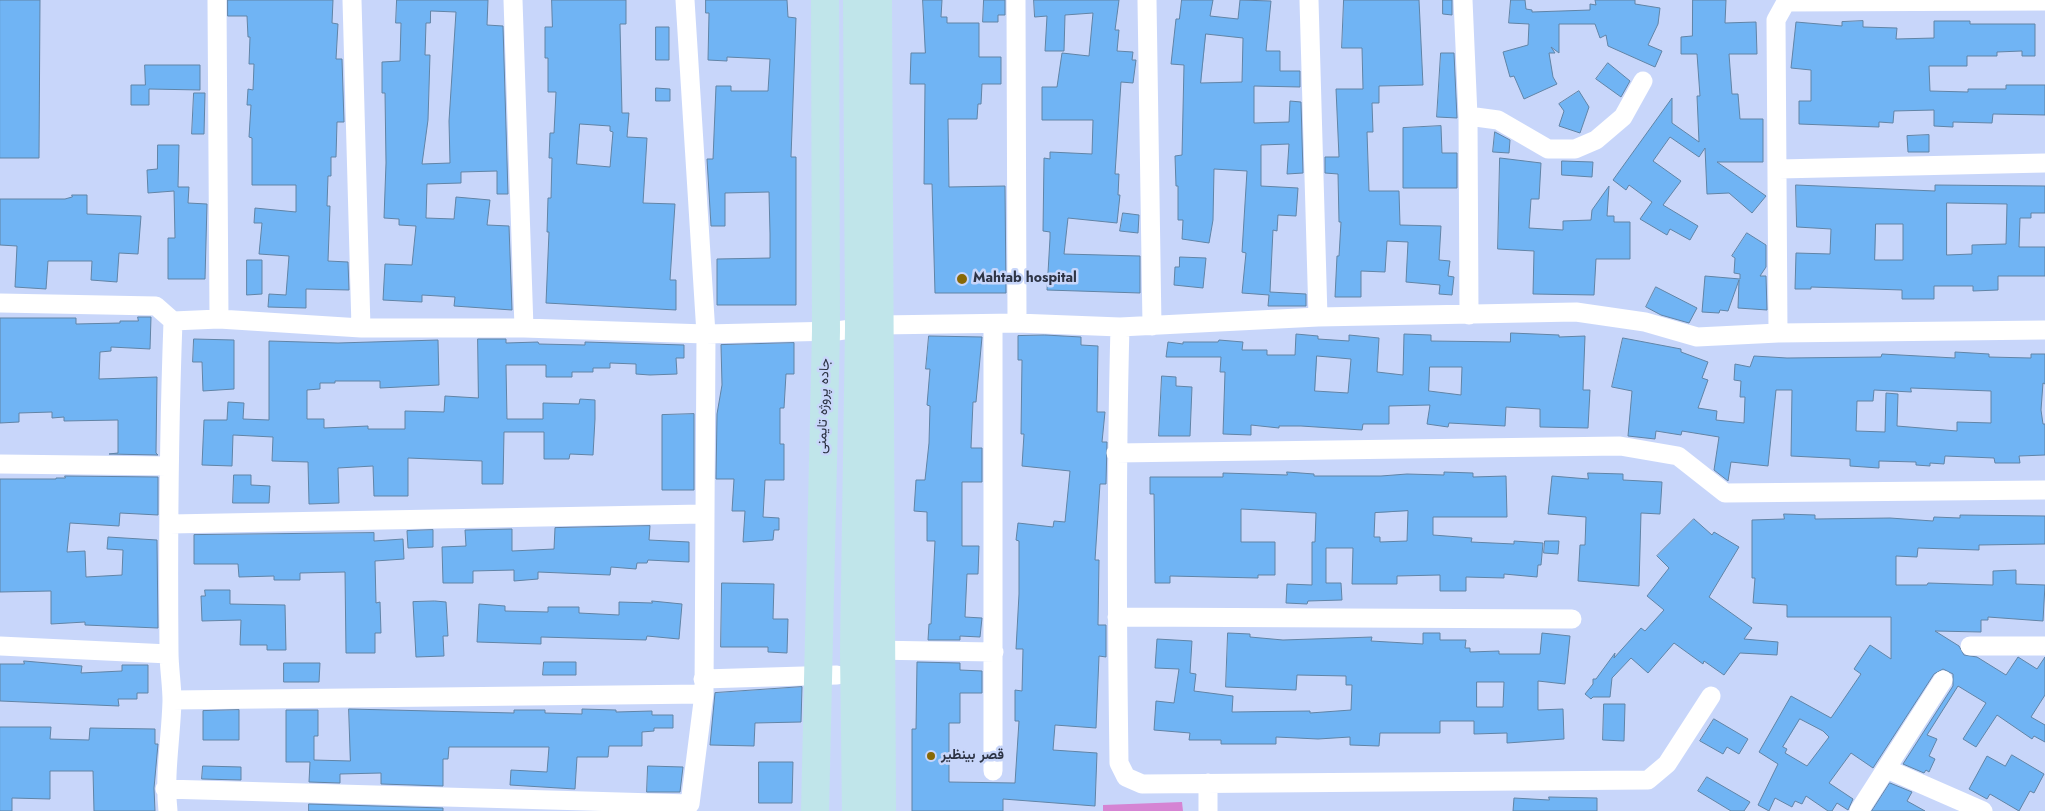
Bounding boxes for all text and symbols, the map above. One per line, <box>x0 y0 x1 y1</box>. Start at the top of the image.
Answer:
place label: Mahtab hospital <box>973 271 1077 287</box>
marker: Mahtab hospital <box>955 272 969 286</box>
street label: جاده پروژه تایمنی <box>814 358 834 454</box>
place label: قصر بینظیر <box>941 748 1004 764</box>
marker: قصر بینظیر <box>925 750 937 762</box>

